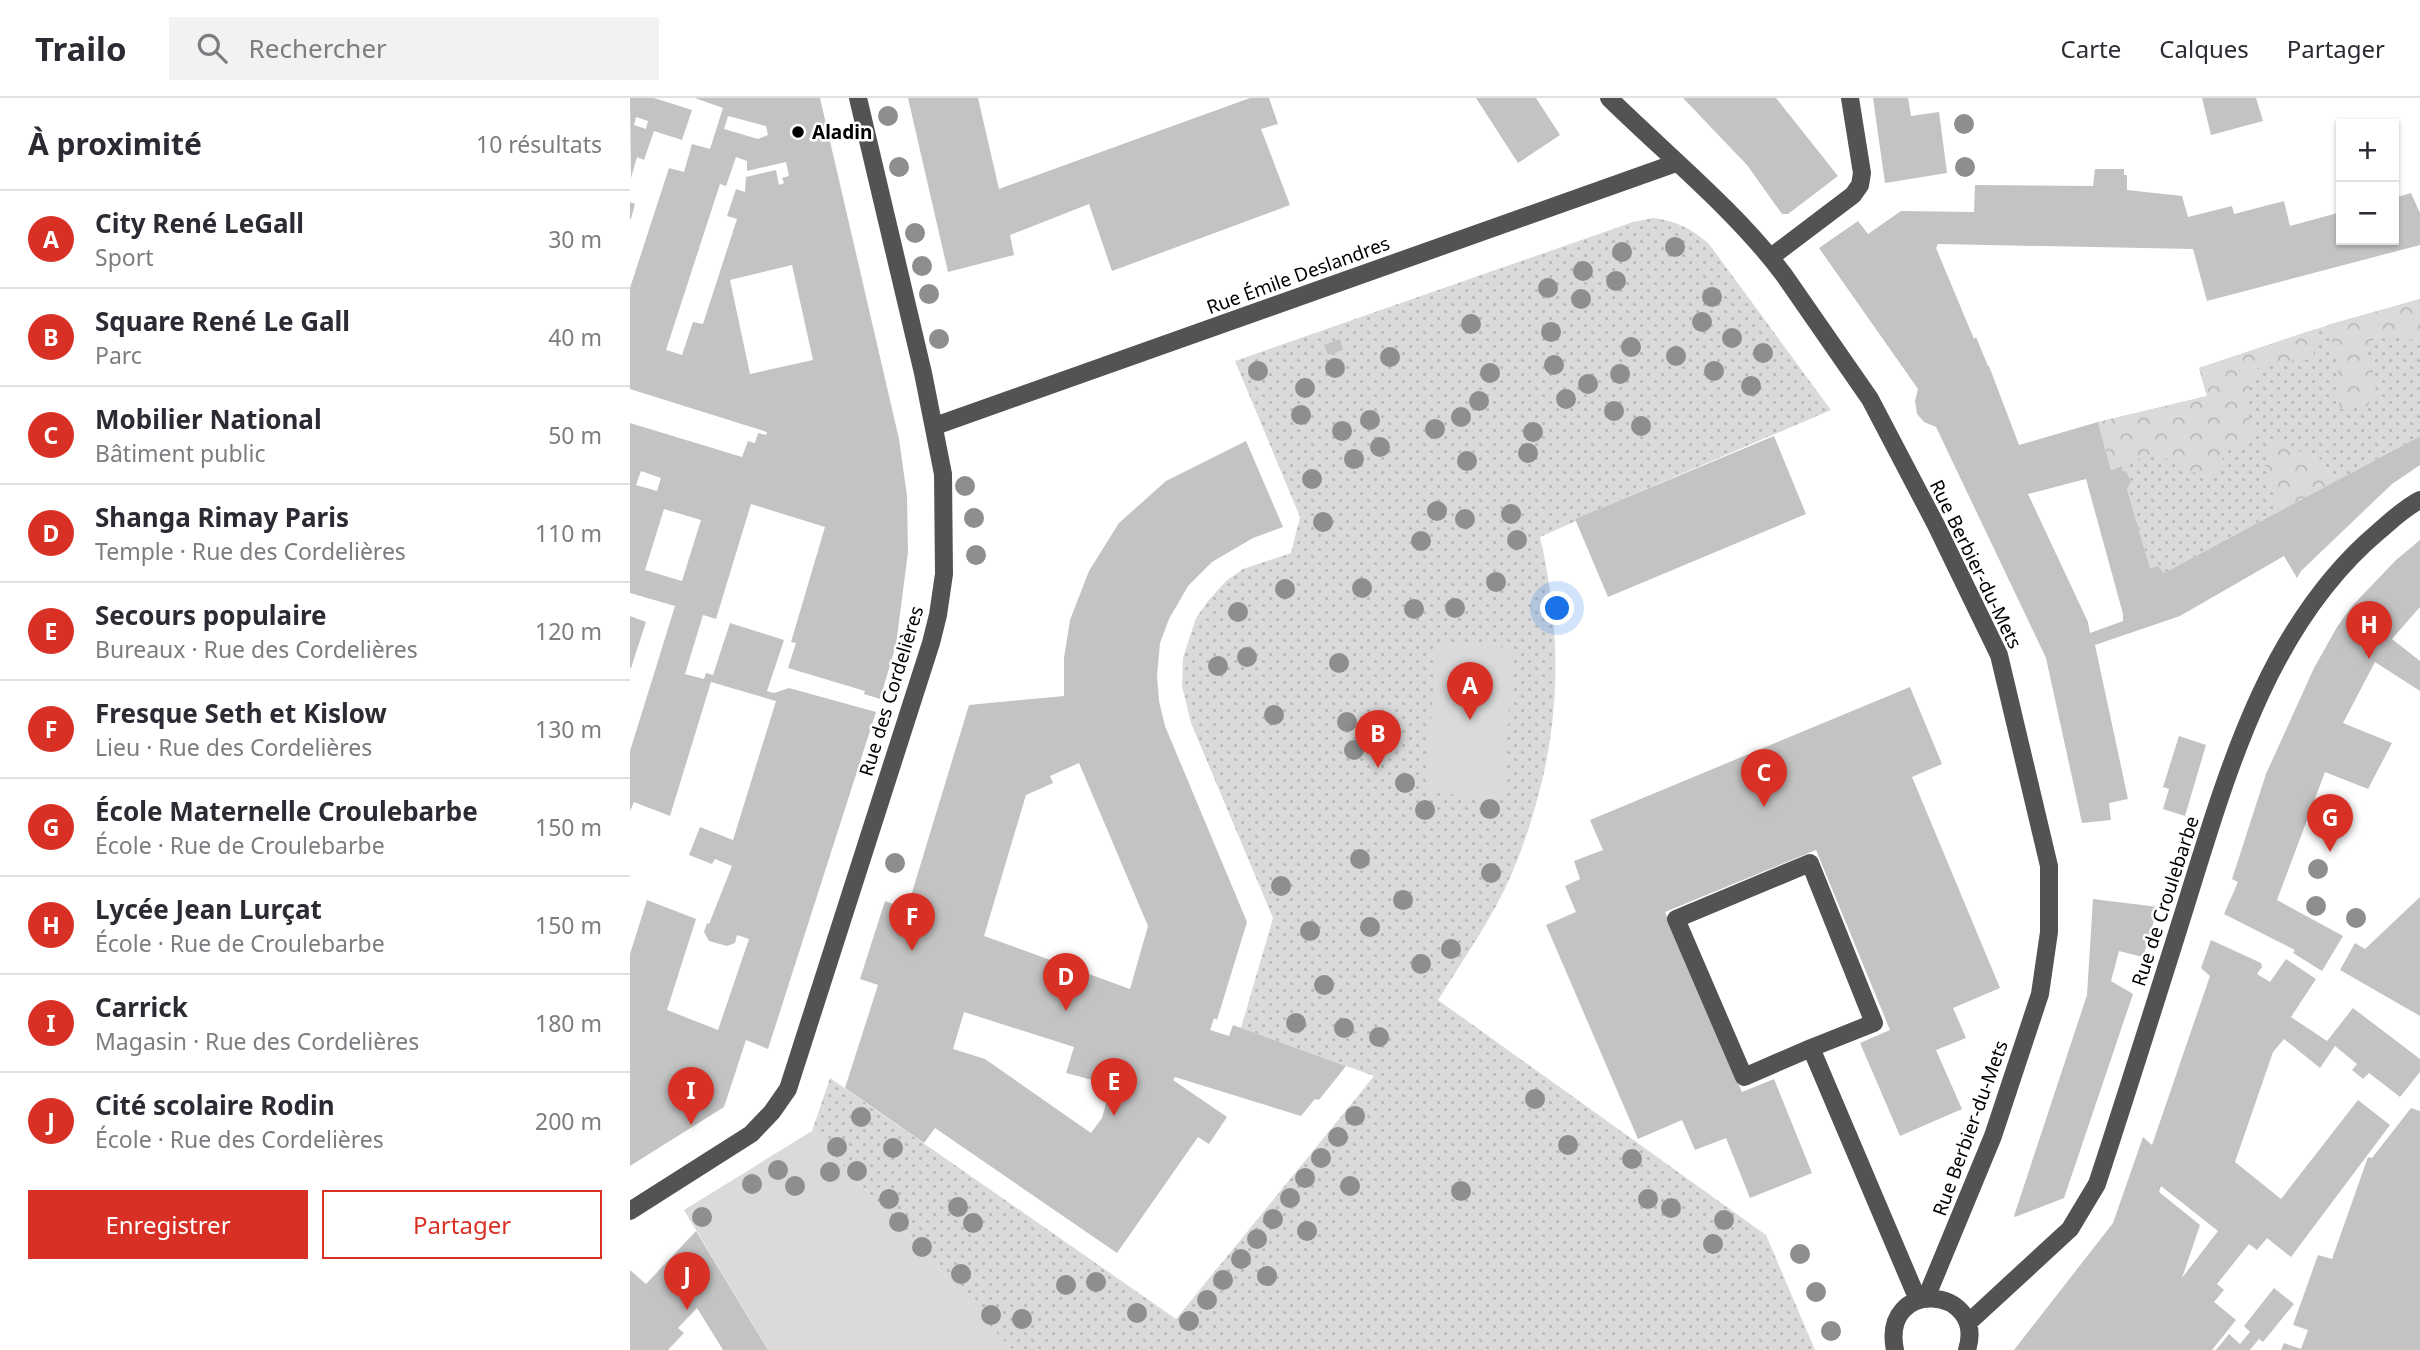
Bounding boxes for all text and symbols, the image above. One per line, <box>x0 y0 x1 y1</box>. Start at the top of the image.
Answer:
search box <box>169 17 659 80</box>
text: Trailo <box>35 26 127 71</box>
icon: search <box>193 29 231 67</box>
text: Rechercher <box>249 30 387 66</box>
text: Carte <box>2061 32 2121 65</box>
text: Calques <box>2159 32 2249 65</box>
text: Partager <box>2287 32 2385 65</box>
place label: Aladin <box>812 119 872 145</box>
map controls <box>2336 119 2399 245</box>
button: + <box>2336 119 2399 182</box>
text: À proximité <box>28 123 202 164</box>
marker: Aladin <box>790 124 806 140</box>
text: 10 résultats <box>476 128 602 160</box>
button: − <box>2336 182 2399 245</box>
text: City René LeGall <box>95 205 304 241</box>
text: A <box>43 223 59 255</box>
text: 30 m <box>548 223 602 255</box>
street label: Rue Émile Deslandres <box>1203 230 1393 320</box>
text: Sport <box>95 241 154 273</box>
text: Square René Le Gall <box>95 303 350 339</box>
text: B <box>43 321 59 353</box>
text: 40 m <box>548 321 602 353</box>
text: Parc <box>95 339 142 371</box>
text: Mobilier National <box>95 401 322 437</box>
text: C <box>44 419 58 451</box>
text: 50 m <box>548 419 602 451</box>
text: Bâtiment public <box>95 437 265 469</box>
street label: Rue Berbier-du-Mets <box>1924 475 2028 653</box>
text: Shanga Rimay Paris <box>95 499 349 535</box>
text: D <box>43 517 59 549</box>
text: 110 m <box>535 517 602 549</box>
text: Temple · Rue des Cordelières <box>95 535 406 567</box>
your location <box>1540 591 1574 625</box>
text: Secours populaire <box>95 597 327 633</box>
pin: H <box>2346 601 2392 659</box>
street label: Rue des Cordelières <box>853 603 929 779</box>
text: E <box>45 615 57 647</box>
text: 120 m <box>535 615 602 647</box>
text: Bureaux · Rue des Cordelières <box>95 633 418 665</box>
pin: A <box>1447 662 1493 720</box>
text: Fresque Seth et Kislow <box>95 695 387 731</box>
pin: B <box>1355 710 1401 768</box>
text: F <box>45 713 57 745</box>
text: 130 m <box>535 713 602 745</box>
text: Lieu · Rue des Cordelières <box>95 731 372 763</box>
pin: C <box>1741 749 1787 807</box>
text: École Maternelle Croulebarbe <box>95 793 478 829</box>
pin: G <box>2307 794 2353 852</box>
text: G <box>43 811 59 843</box>
text: 150 m <box>535 811 602 843</box>
street label: Rue de Croulebarbe <box>2125 813 2205 989</box>
text: École · Rue de Croulebarbe <box>95 829 385 861</box>
text: Lycée Jean Lurçat <box>95 891 322 927</box>
pin: F <box>889 893 935 951</box>
text: H <box>42 909 60 941</box>
text: 150 m <box>535 909 602 941</box>
text: École · Rue de Croulebarbe <box>95 927 385 959</box>
pin: D <box>1043 953 1089 1011</box>
text: Carrick <box>95 989 188 1025</box>
text: I <box>47 1007 55 1039</box>
text: 180 m <box>535 1007 602 1039</box>
text: Magasin · Rue des Cordelières <box>95 1025 419 1057</box>
street label: Rue Berbier-du-Mets <box>1926 1037 2014 1219</box>
pin: E <box>1091 1058 1137 1116</box>
pin: I <box>668 1067 714 1125</box>
text: Cité scolaire Rodin <box>95 1087 335 1123</box>
text: J <box>47 1105 55 1137</box>
text: 200 m <box>535 1105 602 1137</box>
text: École · Rue des Cordelières <box>95 1123 384 1155</box>
button: Enregistrer <box>28 1190 308 1259</box>
button: Partager <box>322 1190 602 1259</box>
pin: J <box>664 1252 710 1310</box>

